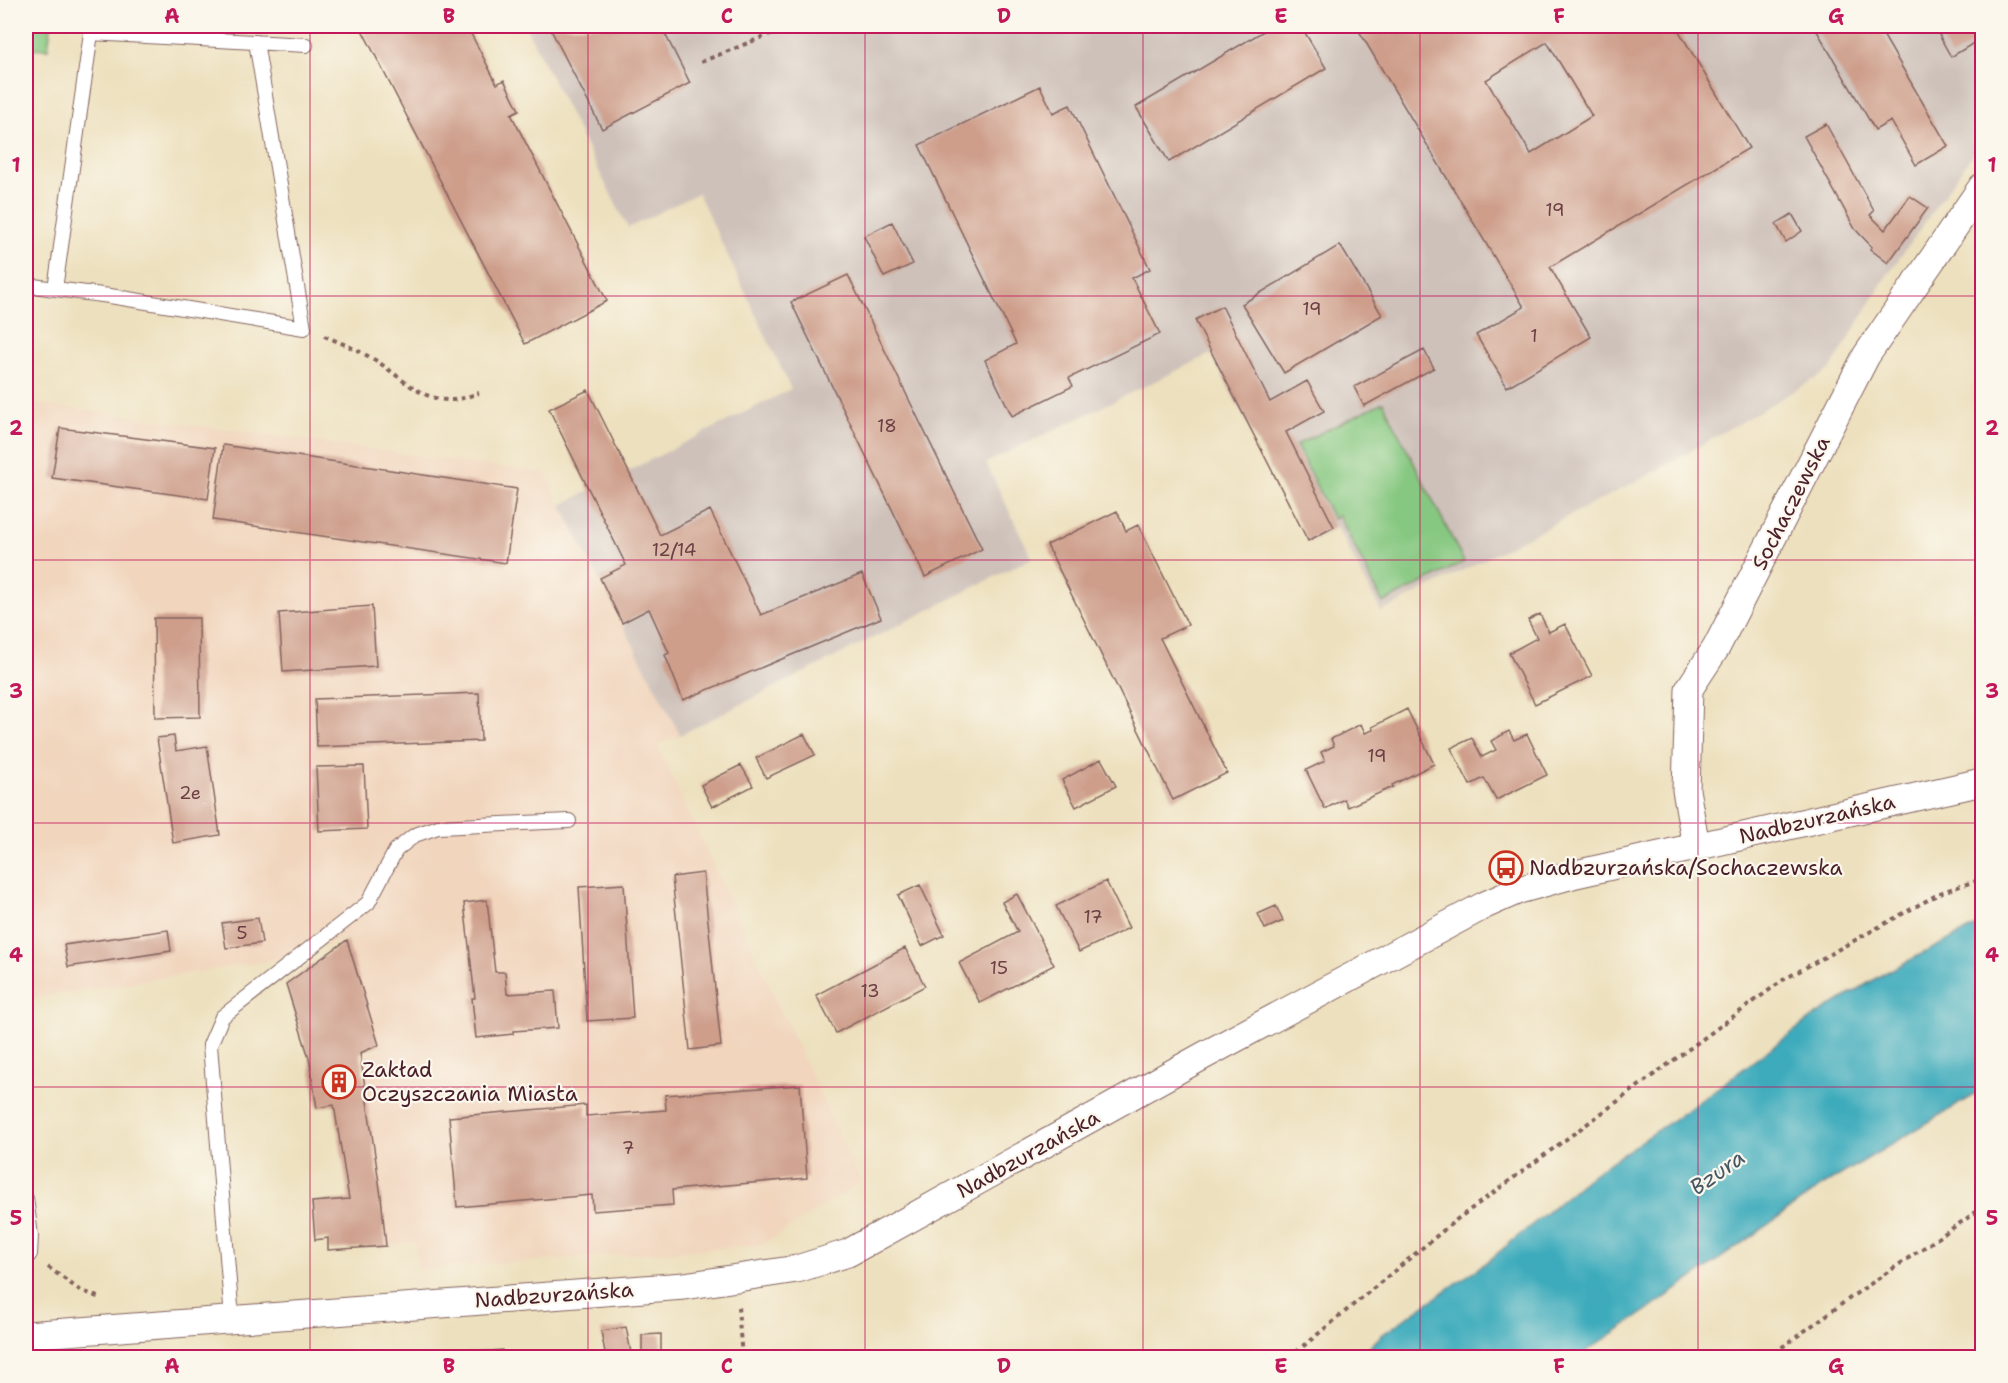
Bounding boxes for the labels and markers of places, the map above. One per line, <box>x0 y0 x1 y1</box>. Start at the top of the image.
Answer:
bus stop icon: Nadbzurzańska/Sochaczewska <box>1488 850 1524 886</box>
place label: Nadbzurzańska/Sochaczewska <box>1529 854 1843 882</box>
place label: Zakład Oczyszczania Miasta <box>362 1056 578 1108</box>
building icon: Zakład Oczyszczania Miasta <box>321 1064 357 1100</box>

